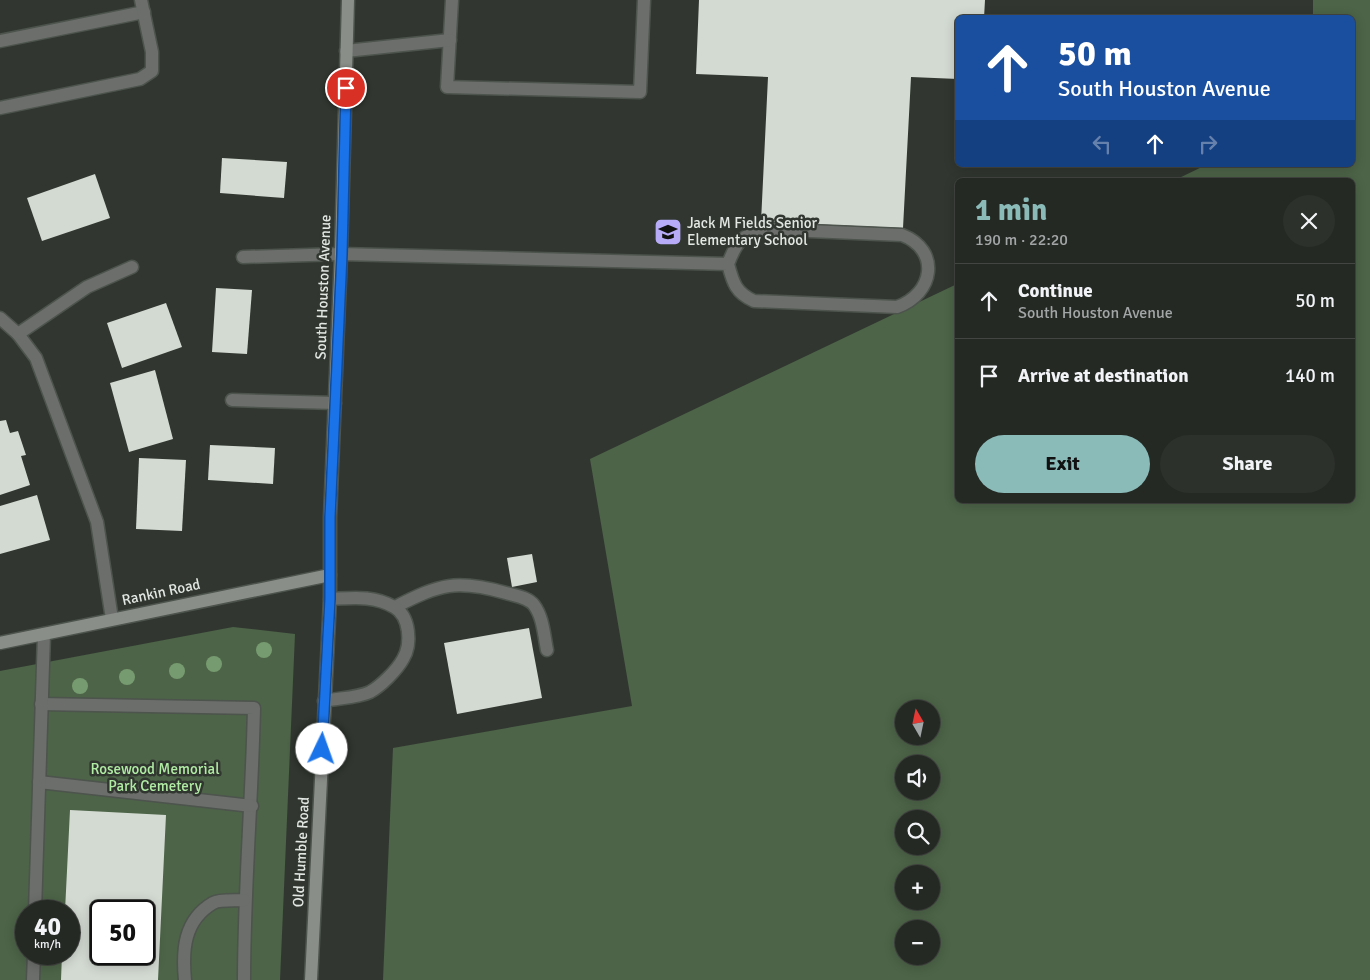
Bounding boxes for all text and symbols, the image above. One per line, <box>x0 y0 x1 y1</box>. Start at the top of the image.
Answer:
text: 50 m <box>1058 32 1132 75</box>
icon: ahead <box>975 35 1040 100</box>
pin <box>325 67 367 109</box>
icon: arrive <box>332 74 360 102</box>
text: South Houston Avenue <box>1058 75 1271 102</box>
icon: left <box>1088 130 1116 158</box>
icon: ahead <box>1141 130 1169 158</box>
icon: right <box>1194 130 1222 158</box>
text: 1 min <box>975 192 1047 229</box>
button: close <box>1283 195 1335 247</box>
street label: South Houston Avenue <box>311 214 335 360</box>
place label: Jack M Fields Senior Elementary School <box>687 214 818 249</box>
school or university icon: Jack M Fields Senior Elementary School <box>653 217 683 247</box>
text: 190 m · 22:20 <box>975 230 1068 250</box>
text: Continue <box>1018 279 1093 303</box>
icon: ahead <box>975 287 1003 315</box>
text: 50 m <box>1295 289 1335 313</box>
text: South Houston Avenue <box>1018 303 1173 323</box>
icon: arrive <box>975 362 1003 390</box>
text: Arrive at destination <box>1018 364 1189 388</box>
text: 140 m <box>1285 364 1335 388</box>
button: Exit <box>975 435 1150 493</box>
button: Share <box>1160 435 1335 493</box>
street label: Rankin Road <box>120 575 202 609</box>
north arrow <box>895 700 940 745</box>
map controls <box>895 700 940 965</box>
position arrow <box>295 722 347 774</box>
button: sound <box>895 755 940 800</box>
park label: Rosewood Memorial Park Cemetery <box>90 760 220 795</box>
street label: Old Humble Road <box>289 796 313 908</box>
button: search <box>895 810 940 855</box>
button: + <box>895 865 940 910</box>
speed limit sign: 50 <box>90 900 155 965</box>
text: 40 <box>34 911 61 942</box>
button: − <box>895 920 940 965</box>
text: km/h <box>34 937 61 952</box>

